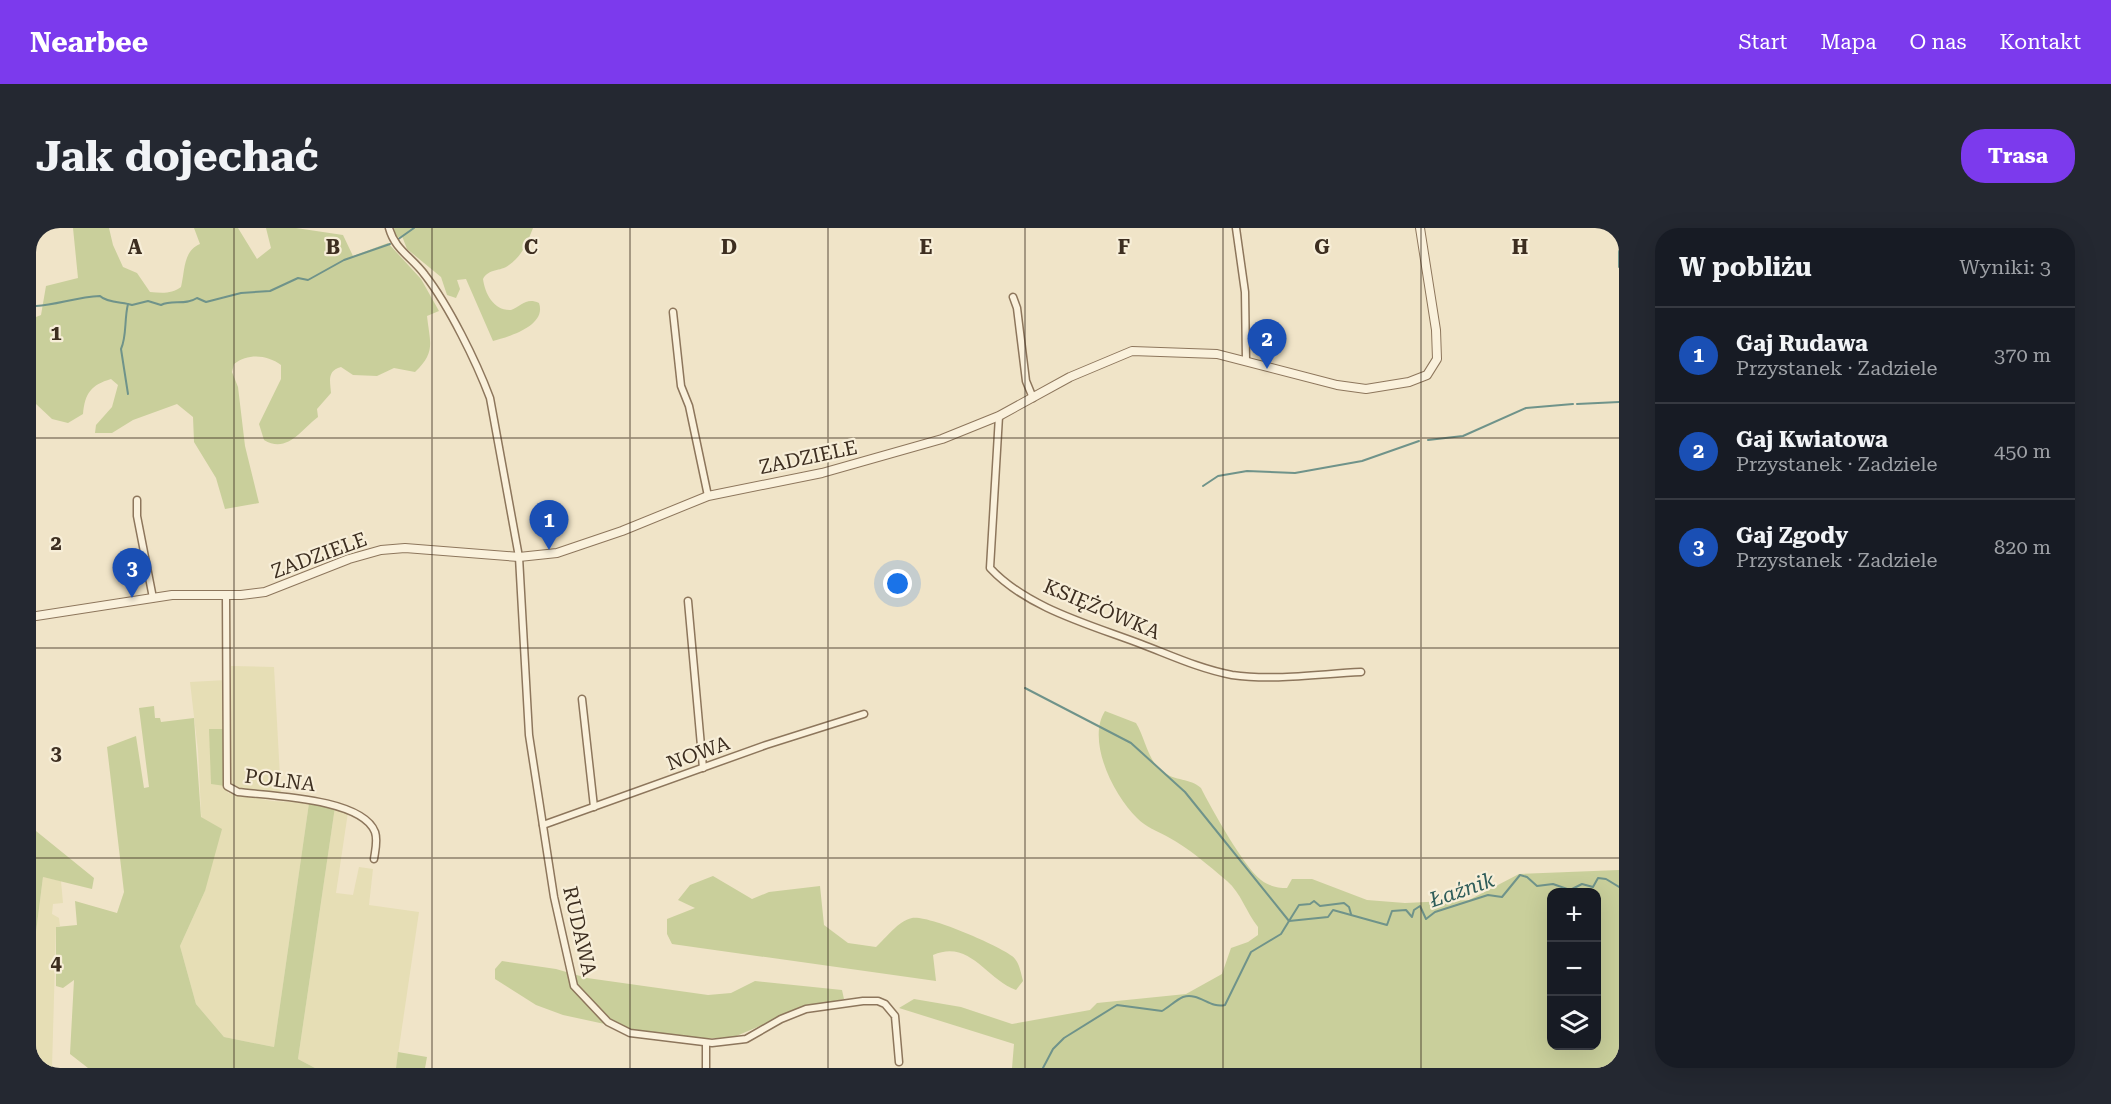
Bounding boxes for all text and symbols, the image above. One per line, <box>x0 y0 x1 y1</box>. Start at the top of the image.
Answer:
text: Nearbee <box>30 26 148 59</box>
text: Start <box>1739 30 1787 54</box>
text: Mapa <box>1820 30 1877 54</box>
text: O nas <box>1910 30 1966 54</box>
text: Kontakt <box>1999 30 2081 54</box>
button: Trasa <box>1961 129 2075 183</box>
text: Jak dojechać <box>36 132 319 181</box>
text: A <box>128 235 143 259</box>
text: B <box>326 235 340 259</box>
text: C <box>524 235 538 259</box>
text: D <box>721 235 737 259</box>
text: E <box>920 235 933 259</box>
text: F <box>1118 235 1130 259</box>
text: G <box>1314 235 1330 259</box>
text: H <box>1512 235 1528 259</box>
text: W pobliżu <box>1679 252 1812 282</box>
text: Wyniki: 3 <box>1960 255 2051 279</box>
pin: 2 <box>1248 320 1286 369</box>
text: 1 <box>50 321 62 345</box>
text: Gaj Rudawa <box>1736 331 1868 356</box>
text: 1 <box>1693 343 1704 367</box>
text: 370 m <box>1994 343 2051 367</box>
text: Przystanek · Zadziele <box>1736 356 1937 380</box>
text: Gaj Kwiatowa <box>1736 427 1888 452</box>
street label: ZADZIELE <box>757 435 859 479</box>
text: 2 <box>1693 439 1704 463</box>
text: 450 m <box>1994 439 2051 463</box>
text: Przystanek · Zadziele <box>1736 452 1937 476</box>
pin: 1 <box>530 500 568 550</box>
text: Gaj Zgody <box>1736 523 1848 548</box>
street label: ZADZIELE <box>268 527 370 583</box>
text: 2 <box>50 531 62 555</box>
text: 3 <box>1693 535 1704 559</box>
text: 820 m <box>1994 535 2051 559</box>
pin: 3 <box>112 548 152 598</box>
text: Przystanek · Zadziele <box>1736 548 1937 572</box>
your location <box>883 569 912 598</box>
street label: KSIĘŻÓWKA <box>1040 574 1164 644</box>
street label: NOWA <box>663 731 733 775</box>
text: 3 <box>50 741 62 765</box>
street label: POLNA <box>243 764 317 796</box>
water label: Łaźnik <box>1425 868 1498 913</box>
street label: RUDAWA <box>558 884 602 978</box>
map controls <box>1547 888 1601 1050</box>
button: + <box>1547 888 1601 942</box>
button: − <box>1547 942 1601 996</box>
text: 4 <box>50 951 62 975</box>
button: layers <box>1547 996 1601 1050</box>

